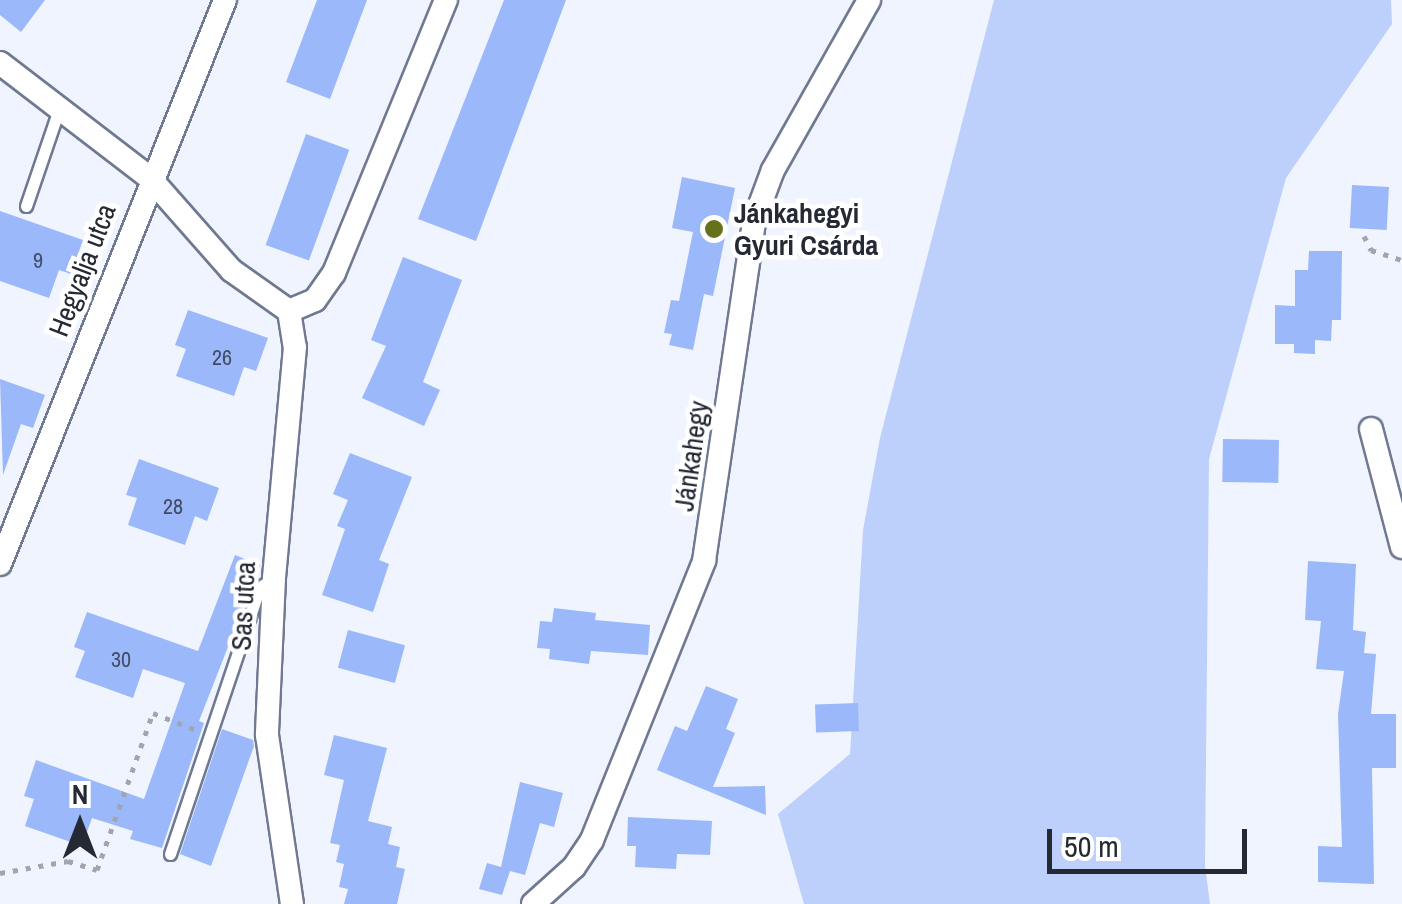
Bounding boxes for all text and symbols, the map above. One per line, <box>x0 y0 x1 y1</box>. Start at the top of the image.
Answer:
place label: Jánkahegyi Gyuri Csárda <box>734 196 878 262</box>
street label: Hegyalja utca <box>41 199 123 341</box>
marker: Jánkahegyi Gyuri Csárda <box>703 218 725 240</box>
house number: 9 <box>33 248 43 274</box>
house number: 26 <box>212 345 232 371</box>
street label: Jánkahegy <box>667 399 715 513</box>
house number: 28 <box>163 494 183 520</box>
street label: Sas utca <box>224 561 262 651</box>
house number: 30 <box>111 647 131 673</box>
north arrow <box>30 774 130 874</box>
text: N <box>72 775 88 813</box>
scale bar <box>1052 809 1252 871</box>
text: 50 m <box>1064 826 1119 866</box>

